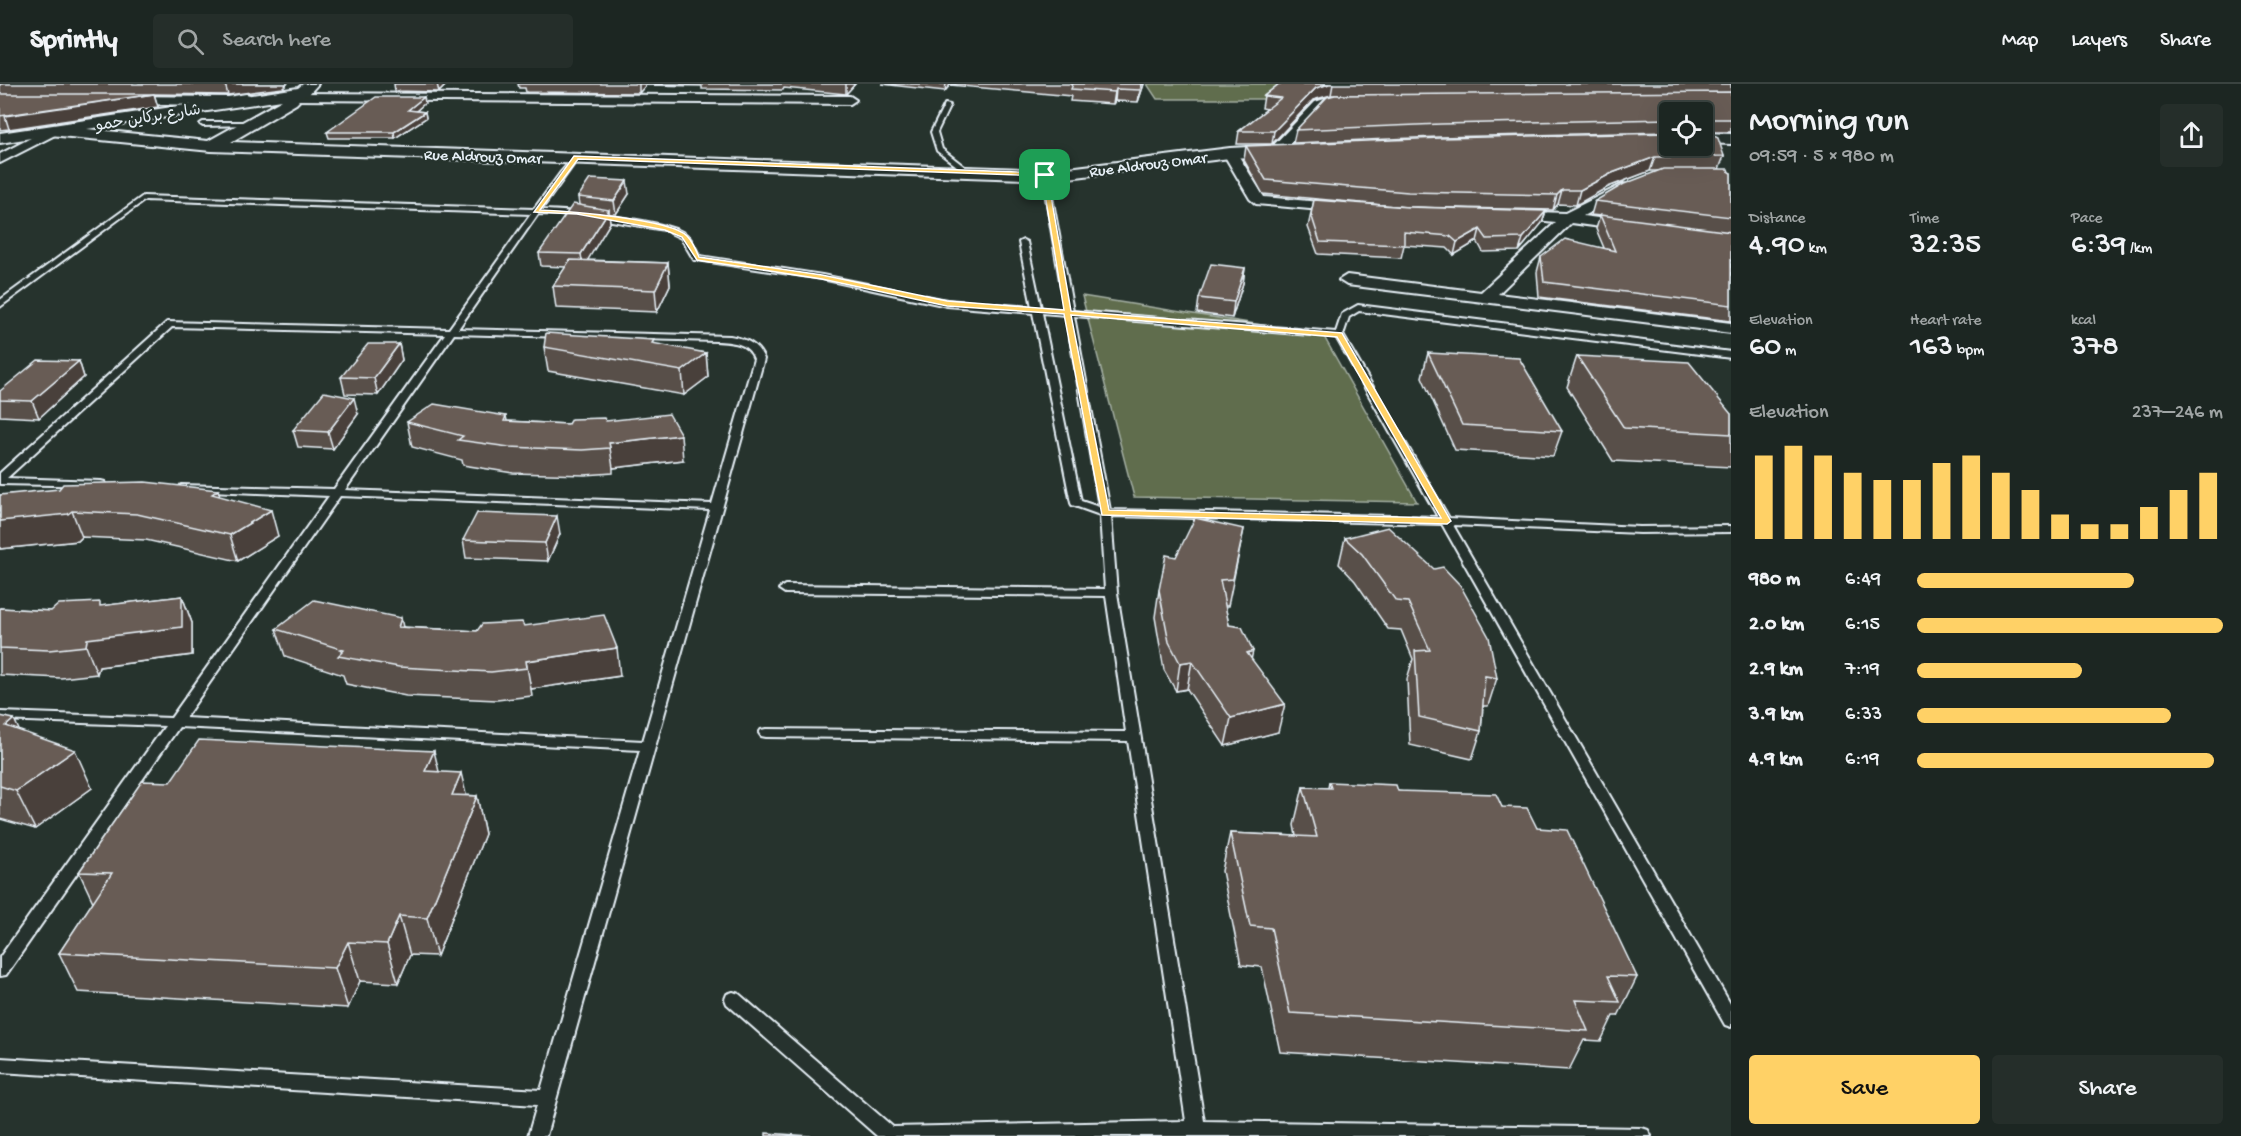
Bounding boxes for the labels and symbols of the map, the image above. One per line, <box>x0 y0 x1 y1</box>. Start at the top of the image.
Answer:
street label: شارع بركاين حمو <box>93 102 202 137</box>
street label: Rue Aldrouz Omar <box>424 147 544 170</box>
pin <box>1019 149 1070 200</box>
street label: Rue Aldrouz Omar <box>1089 150 1210 183</box>

